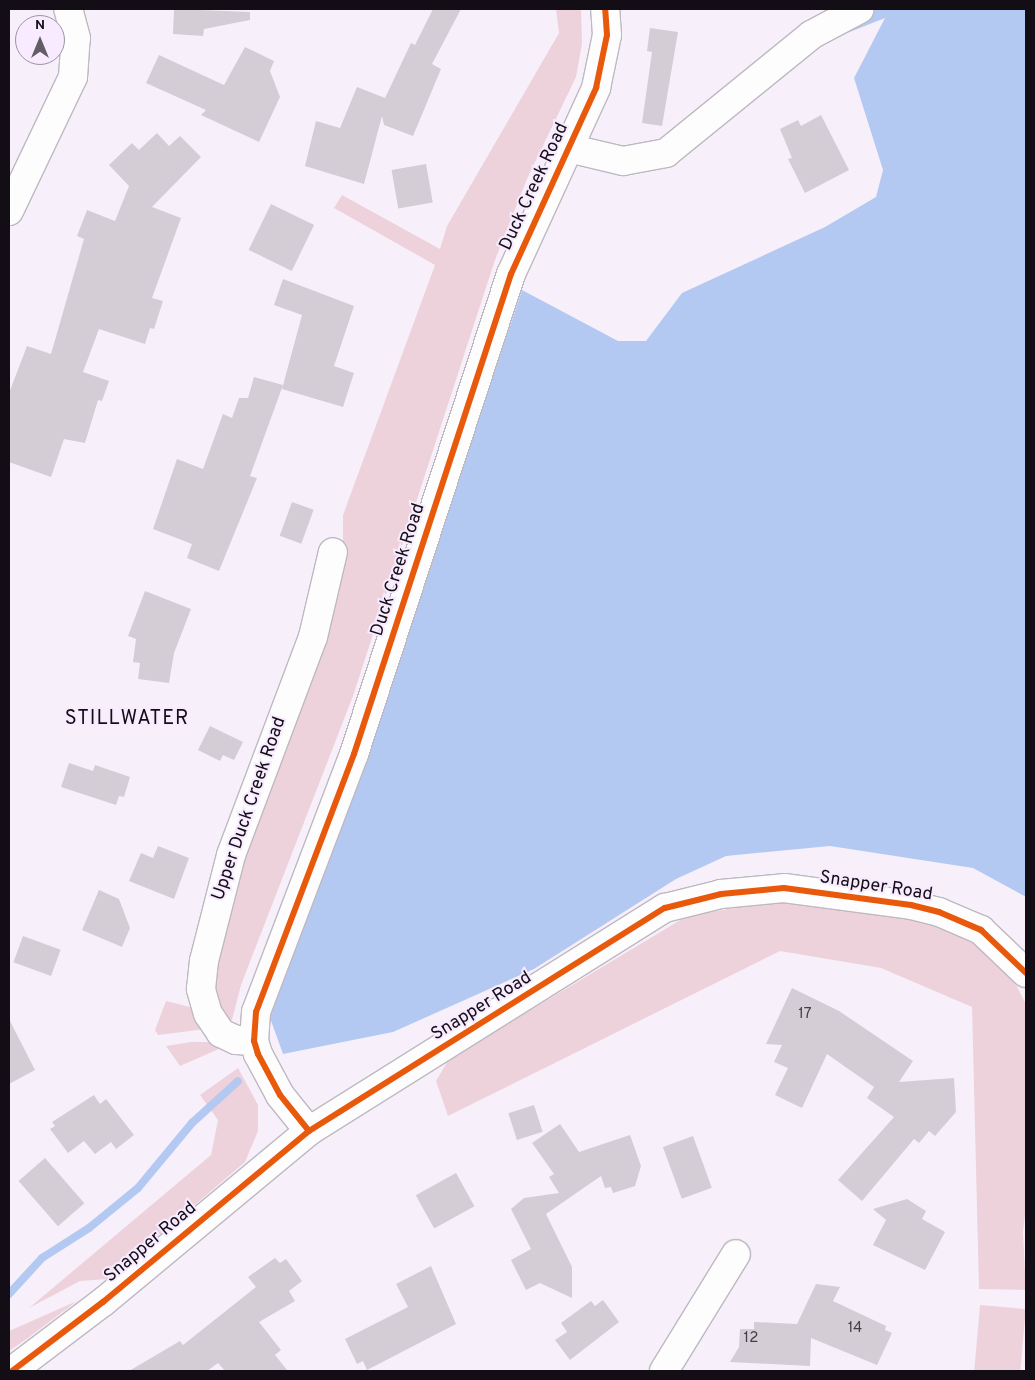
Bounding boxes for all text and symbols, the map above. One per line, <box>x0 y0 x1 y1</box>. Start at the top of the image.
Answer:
north arrow <box>15 15 65 65</box>
text: N <box>35 17 45 34</box>
street label: Duck Creek Road <box>496 120 574 254</box>
street label: Duck Creek Road <box>367 501 431 639</box>
district label: STILLWATER <box>63 707 191 731</box>
street label: Upper Duck Creek Road <box>208 714 292 904</box>
street label: Snapper Road <box>818 867 934 907</box>
street label: Snapper Road <box>428 968 536 1046</box>
house number: 17 <box>798 1006 812 1024</box>
street label: Snapper Road <box>100 1198 202 1288</box>
house number: 14 <box>848 1320 862 1338</box>
house number: 12 <box>744 1330 758 1348</box>

